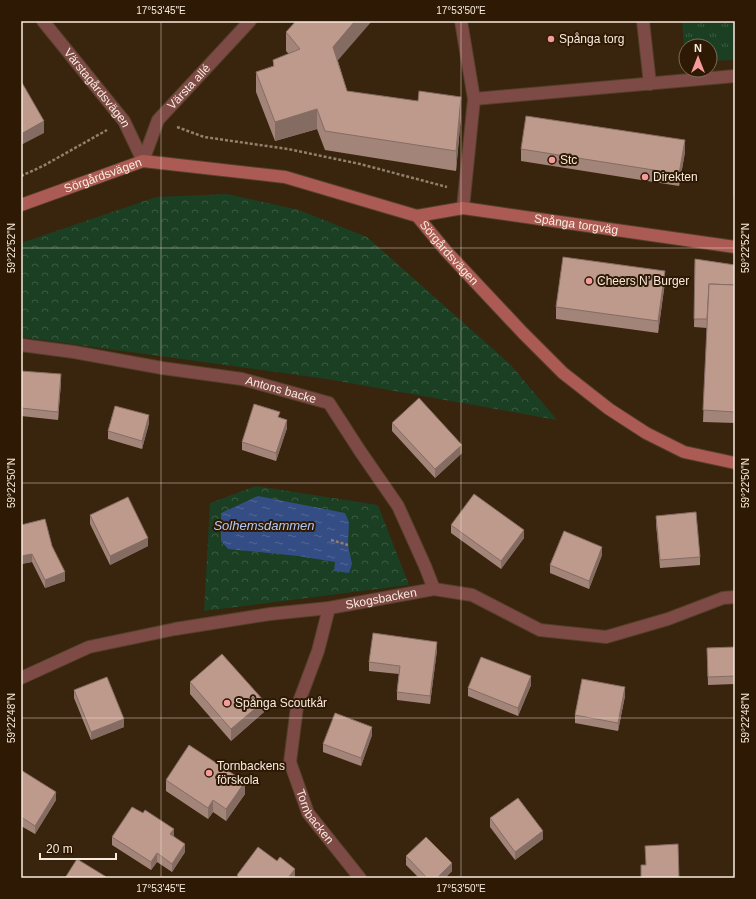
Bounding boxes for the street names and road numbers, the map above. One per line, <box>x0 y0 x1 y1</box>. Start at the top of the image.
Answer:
street label: Värstagårdsvägen <box>61 46 133 129</box>
street label: Värsta allé <box>164 61 214 112</box>
street label: Sörgårdsvägen <box>62 155 144 196</box>
street label: Spånga torgväg <box>533 211 619 237</box>
street label: Sörgårdsvägen <box>417 218 481 288</box>
street label: Antons backe <box>244 373 318 406</box>
street label: Skogsbacken <box>344 585 418 612</box>
street label: Tornbacken <box>293 787 337 847</box>

